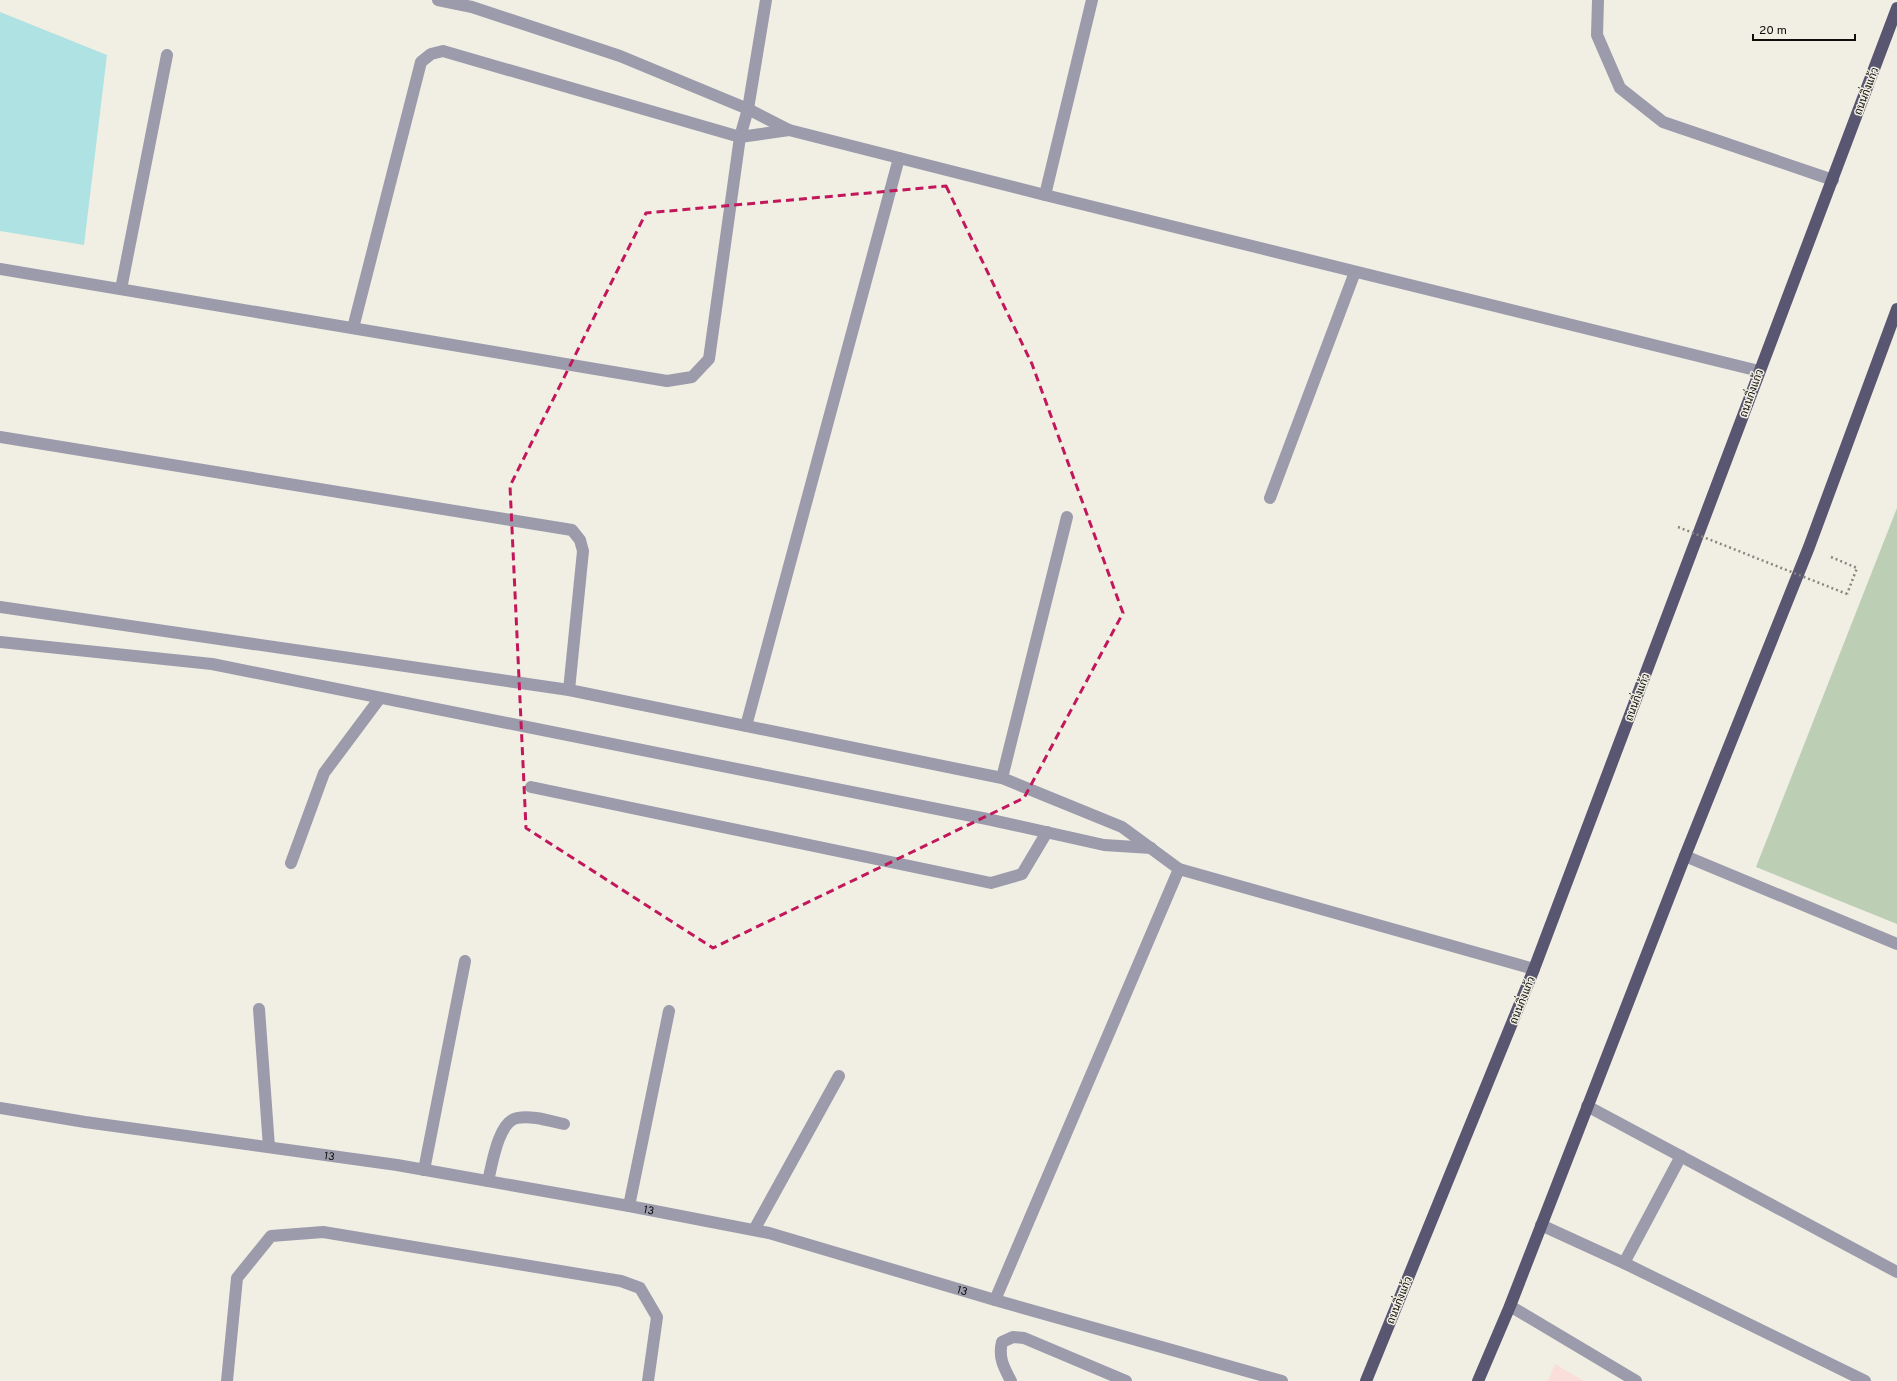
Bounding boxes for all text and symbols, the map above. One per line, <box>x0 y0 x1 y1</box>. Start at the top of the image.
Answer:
scale bar <box>1753 16 1855 42</box>
text: 20 m <box>1759 23 1787 39</box>
street label: ถนนกิ่งแก้ว <box>1847 64 1882 117</box>
street label: ถนนกิ่งแก้ว <box>1733 366 1767 419</box>
street label: ถนนกิ่งแก้ว <box>1618 670 1653 723</box>
street label: ถนนกิ่งแก้ว <box>1503 973 1539 1026</box>
street label: 13 <box>323 1149 336 1164</box>
street label: 13 <box>642 1203 655 1219</box>
street label: ถนนกิ่งแก้ว <box>1380 1273 1416 1326</box>
street label: 13 <box>955 1283 969 1300</box>

